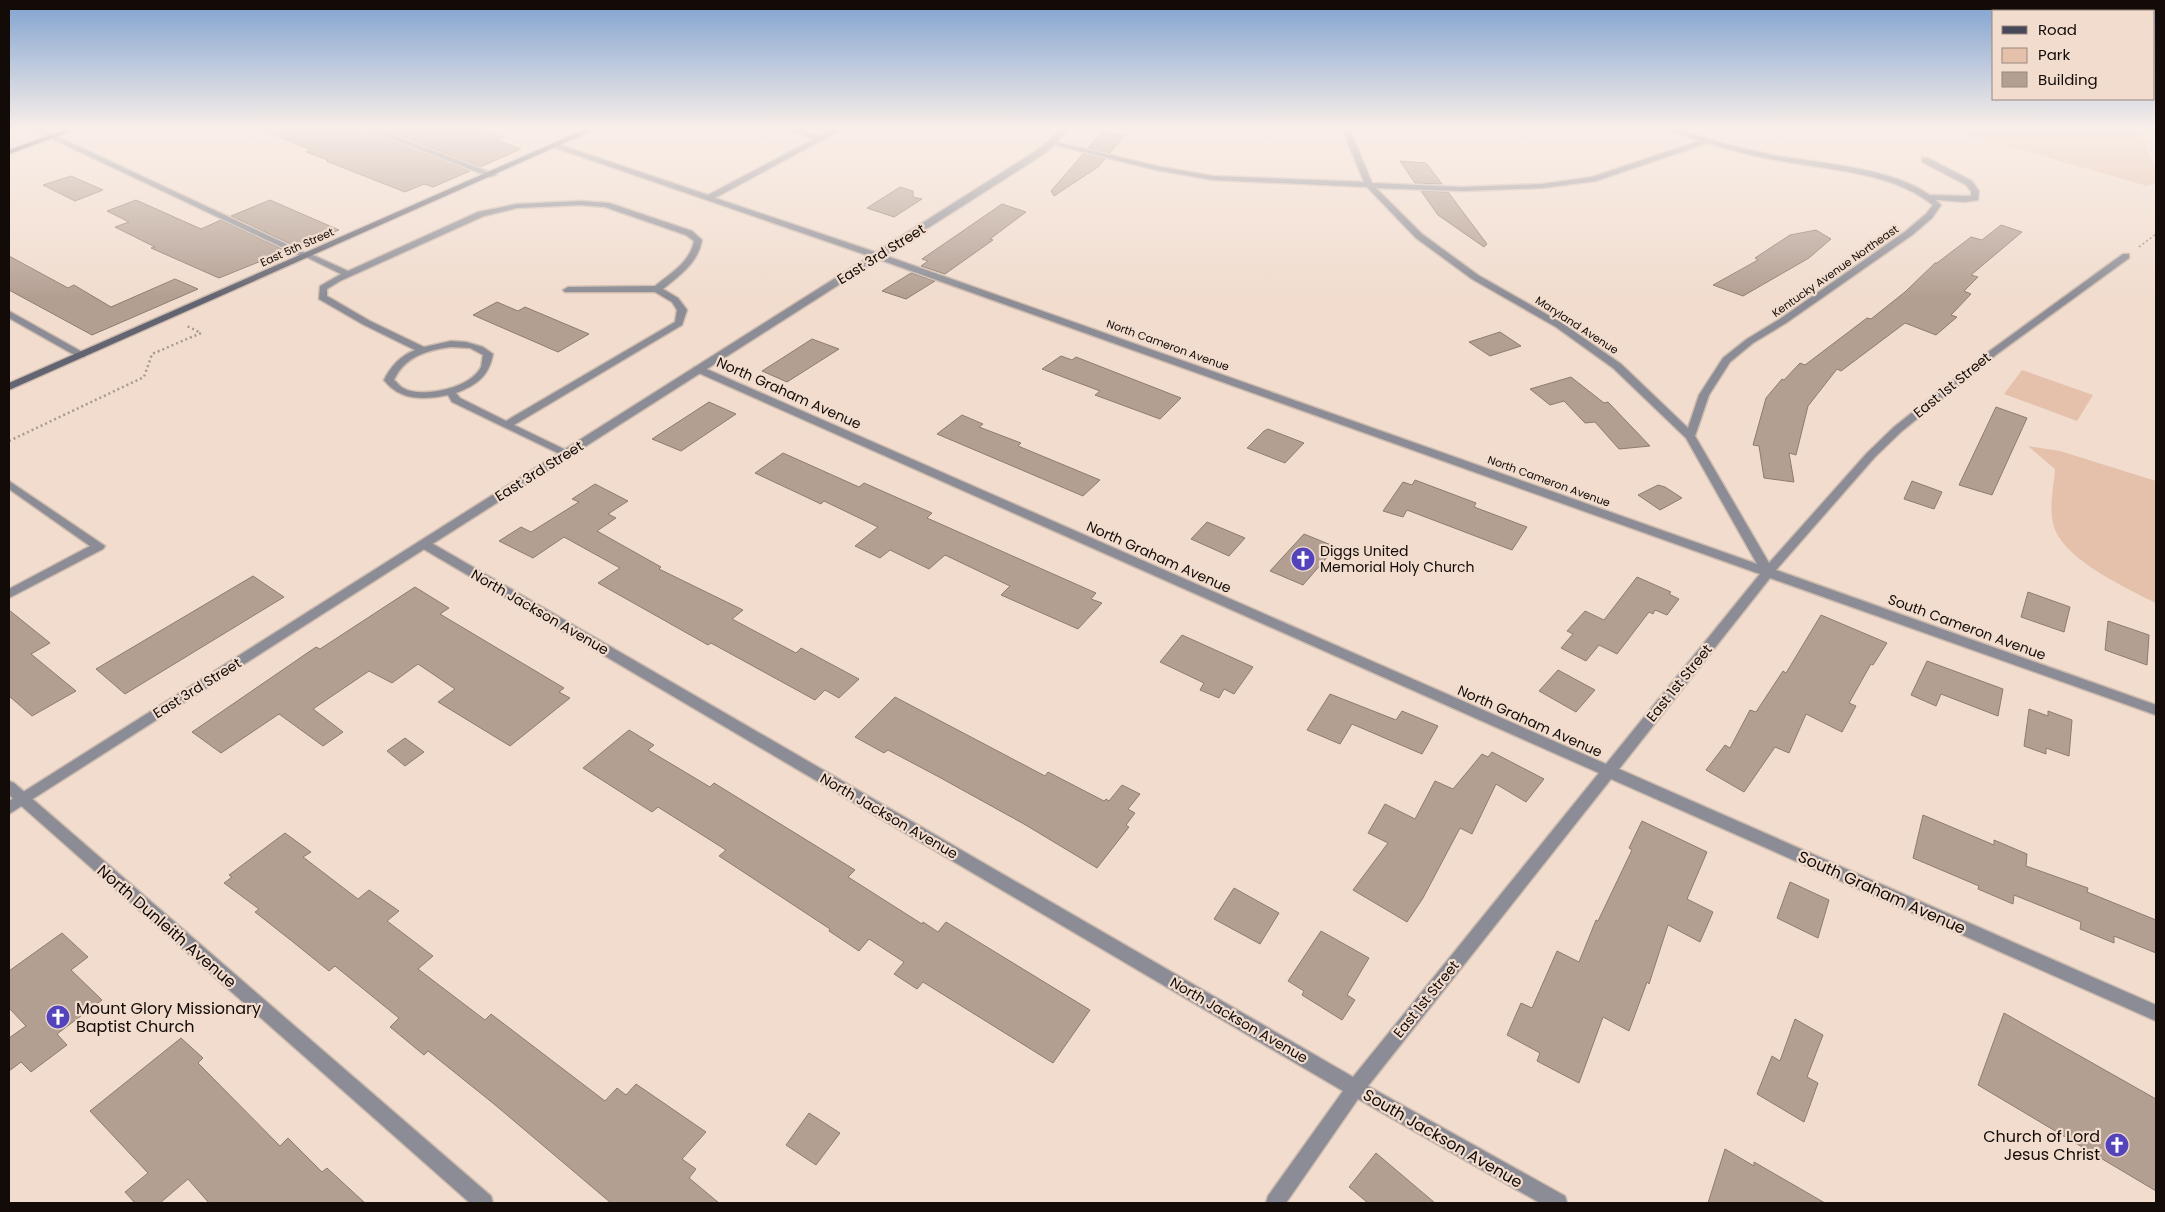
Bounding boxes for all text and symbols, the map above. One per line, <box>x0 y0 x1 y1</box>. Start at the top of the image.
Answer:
legend <box>1992 10 2155 100</box>
text: Road <box>2038 19 2077 40</box>
text: Park <box>2038 44 2070 65</box>
text: Building <box>2038 69 2098 90</box>
street label: East 3rd Street <box>833 219 929 289</box>
street label: Kentucky Avenue Northeast <box>1769 221 1901 321</box>
street label: East 5th Street <box>258 224 336 270</box>
street label: Maryland Avenue <box>1532 292 1622 358</box>
street label: North Cameron Avenue <box>1104 315 1232 375</box>
street label: East 1st Street <box>1909 348 1995 422</box>
street label: North Graham Avenue <box>713 352 865 434</box>
street label: East 3rd Street <box>491 436 587 506</box>
street label: North Cameron Avenue <box>1485 451 1613 511</box>
street label: North Graham Avenue <box>1083 516 1235 598</box>
place label: Diggs United Memorial Holy Church <box>1320 541 1475 577</box>
church icon: Diggs United Memorial Holy Church <box>1290 546 1316 572</box>
street label: North Jackson Avenue <box>467 564 613 660</box>
street label: South Cameron Avenue <box>1885 589 2049 665</box>
street label: East 1st Street <box>1642 640 1716 726</box>
street label: East 3rd Street <box>149 653 245 723</box>
street label: North Graham Avenue <box>1454 680 1606 762</box>
street label: North Jackson Avenue <box>816 768 962 864</box>
street label: South Graham Avenue <box>1794 845 1969 940</box>
street label: North Dunleith Avenue <box>92 859 241 993</box>
street label: East 1st Street <box>1389 956 1463 1042</box>
street label: North Jackson Avenue <box>1166 972 1312 1068</box>
place label: Mount Glory Missionary Baptist Church <box>76 997 261 1038</box>
church icon: Mount Glory Missionary Baptist Church <box>45 1004 71 1030</box>
street label: South Jackson Avenue <box>1359 1083 1527 1194</box>
place label: Church of Lord Jesus Christ <box>1983 1125 2100 1166</box>
church icon: Church of Lord Jesus Christ <box>2104 1132 2130 1158</box>

